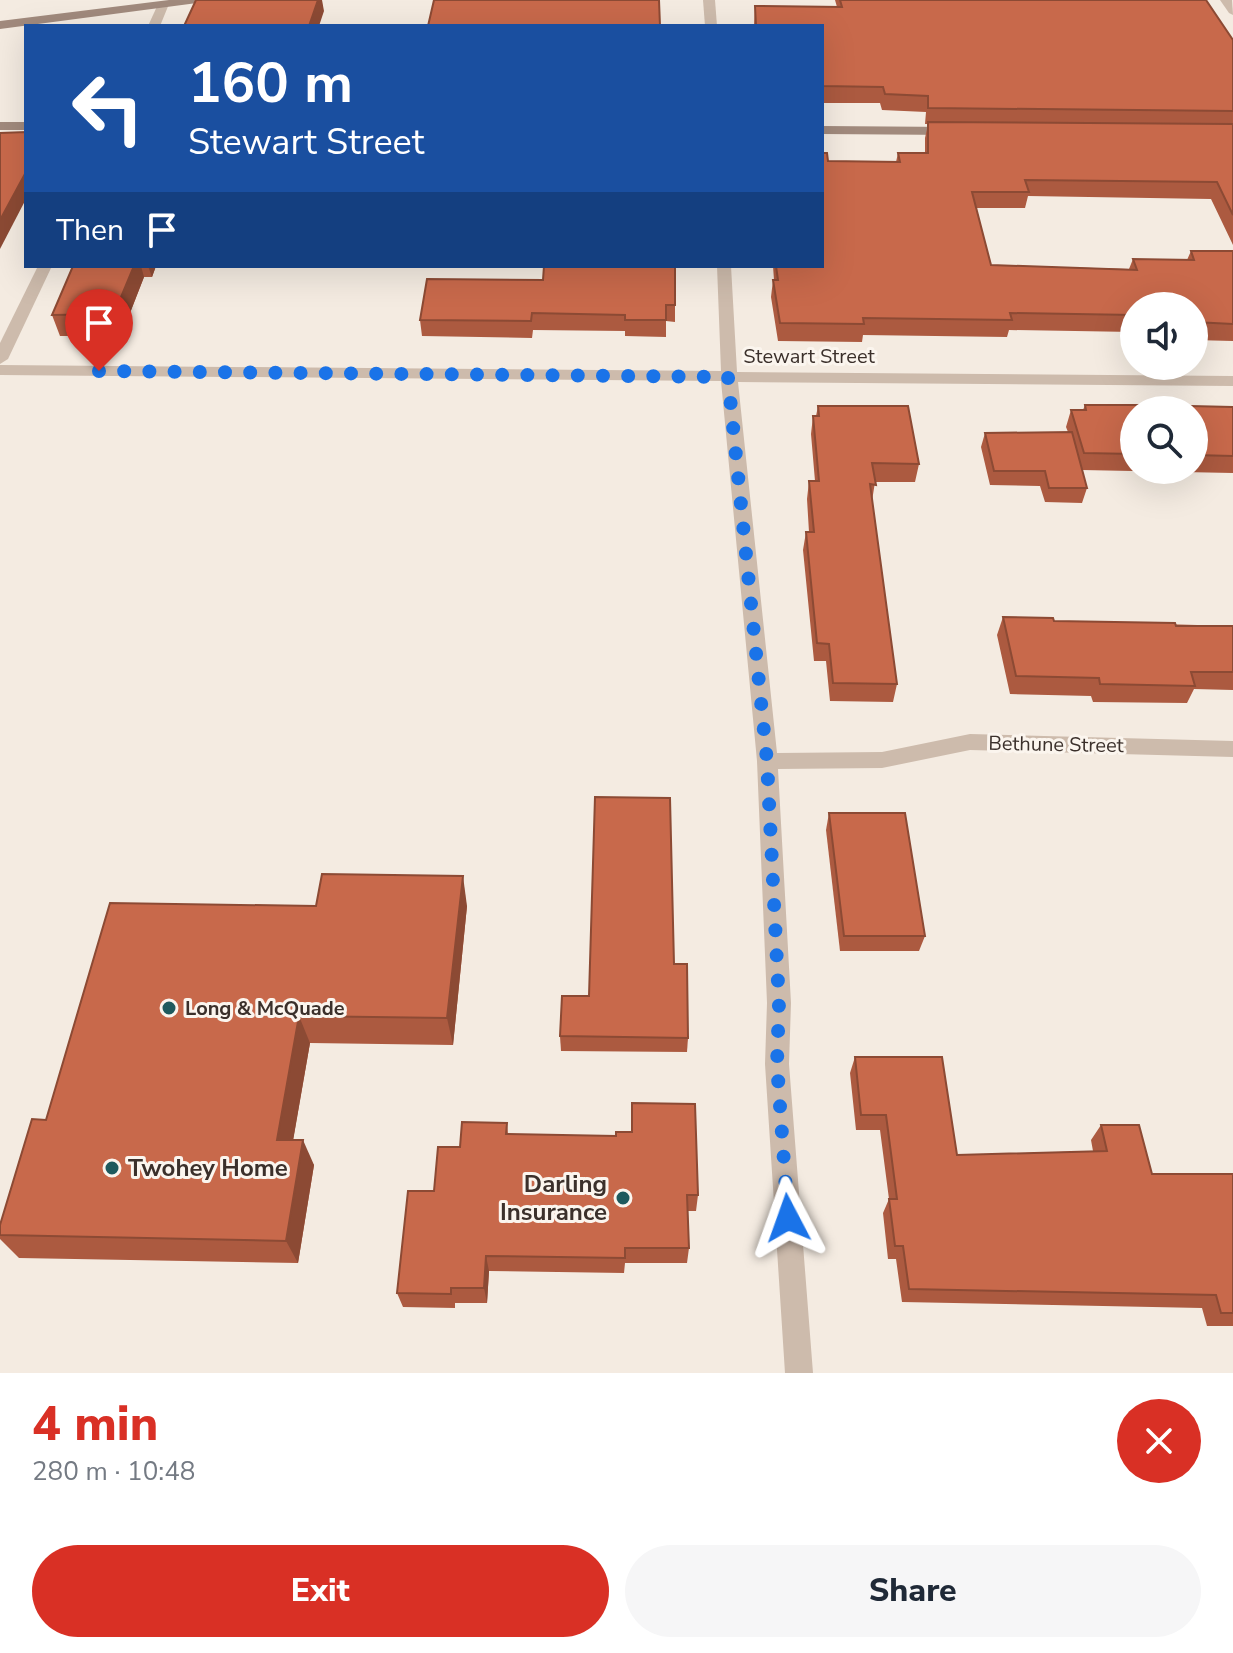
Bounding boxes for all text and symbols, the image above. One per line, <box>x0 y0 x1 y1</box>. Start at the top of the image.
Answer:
text: 160 m <box>188 45 353 122</box>
icon: left <box>56 56 160 160</box>
text: Stewart Street <box>188 118 424 167</box>
icon: arrive <box>140 208 184 252</box>
text: Then <box>56 210 124 251</box>
pin <box>65 289 133 371</box>
map controls <box>1120 292 1208 484</box>
button: sound <box>1120 292 1208 380</box>
icon: arrive <box>77 301 121 345</box>
street label: Stewart Street <box>743 343 876 370</box>
button: search <box>1120 396 1208 484</box>
street label: Bethune Street <box>988 730 1125 759</box>
place label: Long & McQuade <box>185 995 345 1022</box>
marker: Long & McQuade <box>160 999 178 1017</box>
place label: Twohey Home <box>128 1152 288 1184</box>
marker: Twohey Home <box>103 1159 121 1177</box>
place label: Darling Insurance <box>500 1168 607 1228</box>
position arrow <box>746 1176 830 1260</box>
marker: Darling Insurance <box>614 1189 632 1207</box>
text: 4 min <box>32 1391 158 1457</box>
button: close <box>1117 1399 1201 1483</box>
text: 280 m · 10:48 <box>32 1454 195 1489</box>
button: Exit <box>32 1545 609 1637</box>
button: Share <box>625 1545 1201 1637</box>

